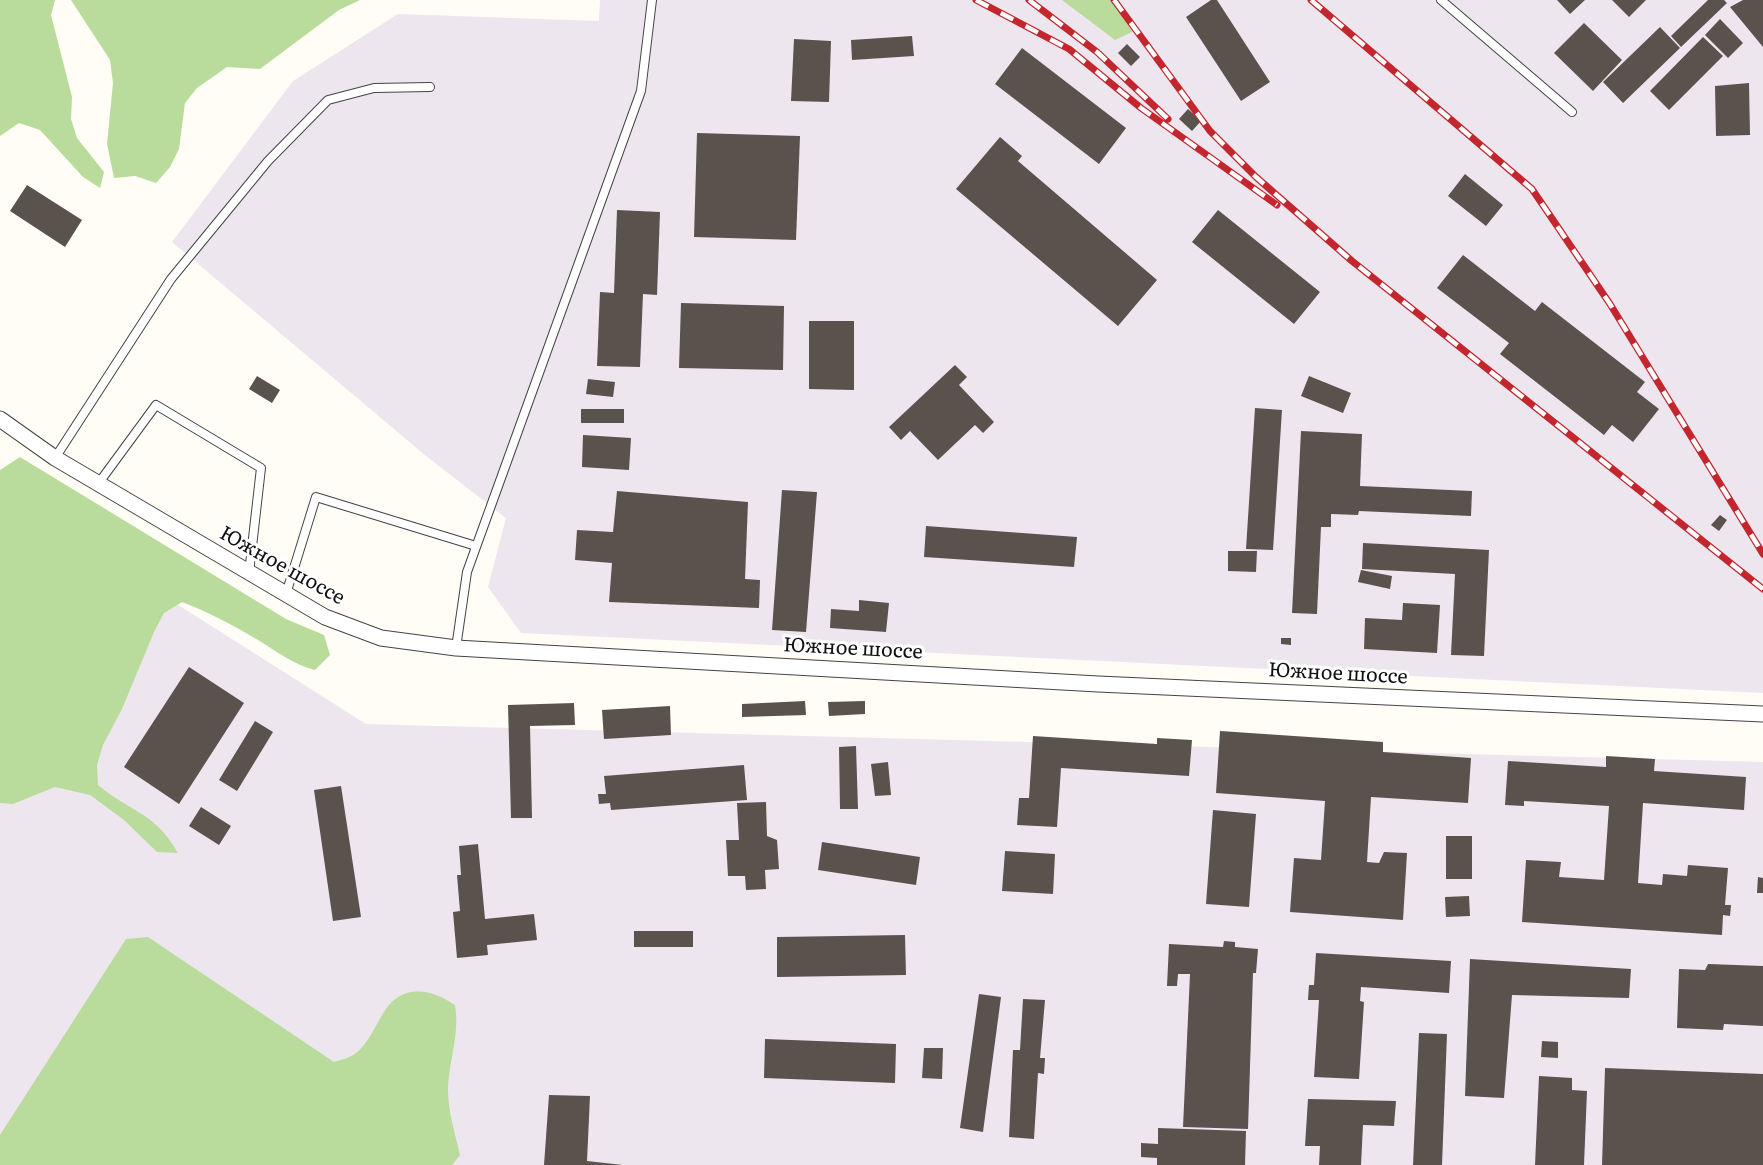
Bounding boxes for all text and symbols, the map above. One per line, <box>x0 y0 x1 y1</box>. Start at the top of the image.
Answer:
street label: Южное шоссе <box>215 522 349 610</box>
street label: Южное шоссе <box>783 633 923 665</box>
street label: Южное шоссе <box>1268 658 1408 690</box>

